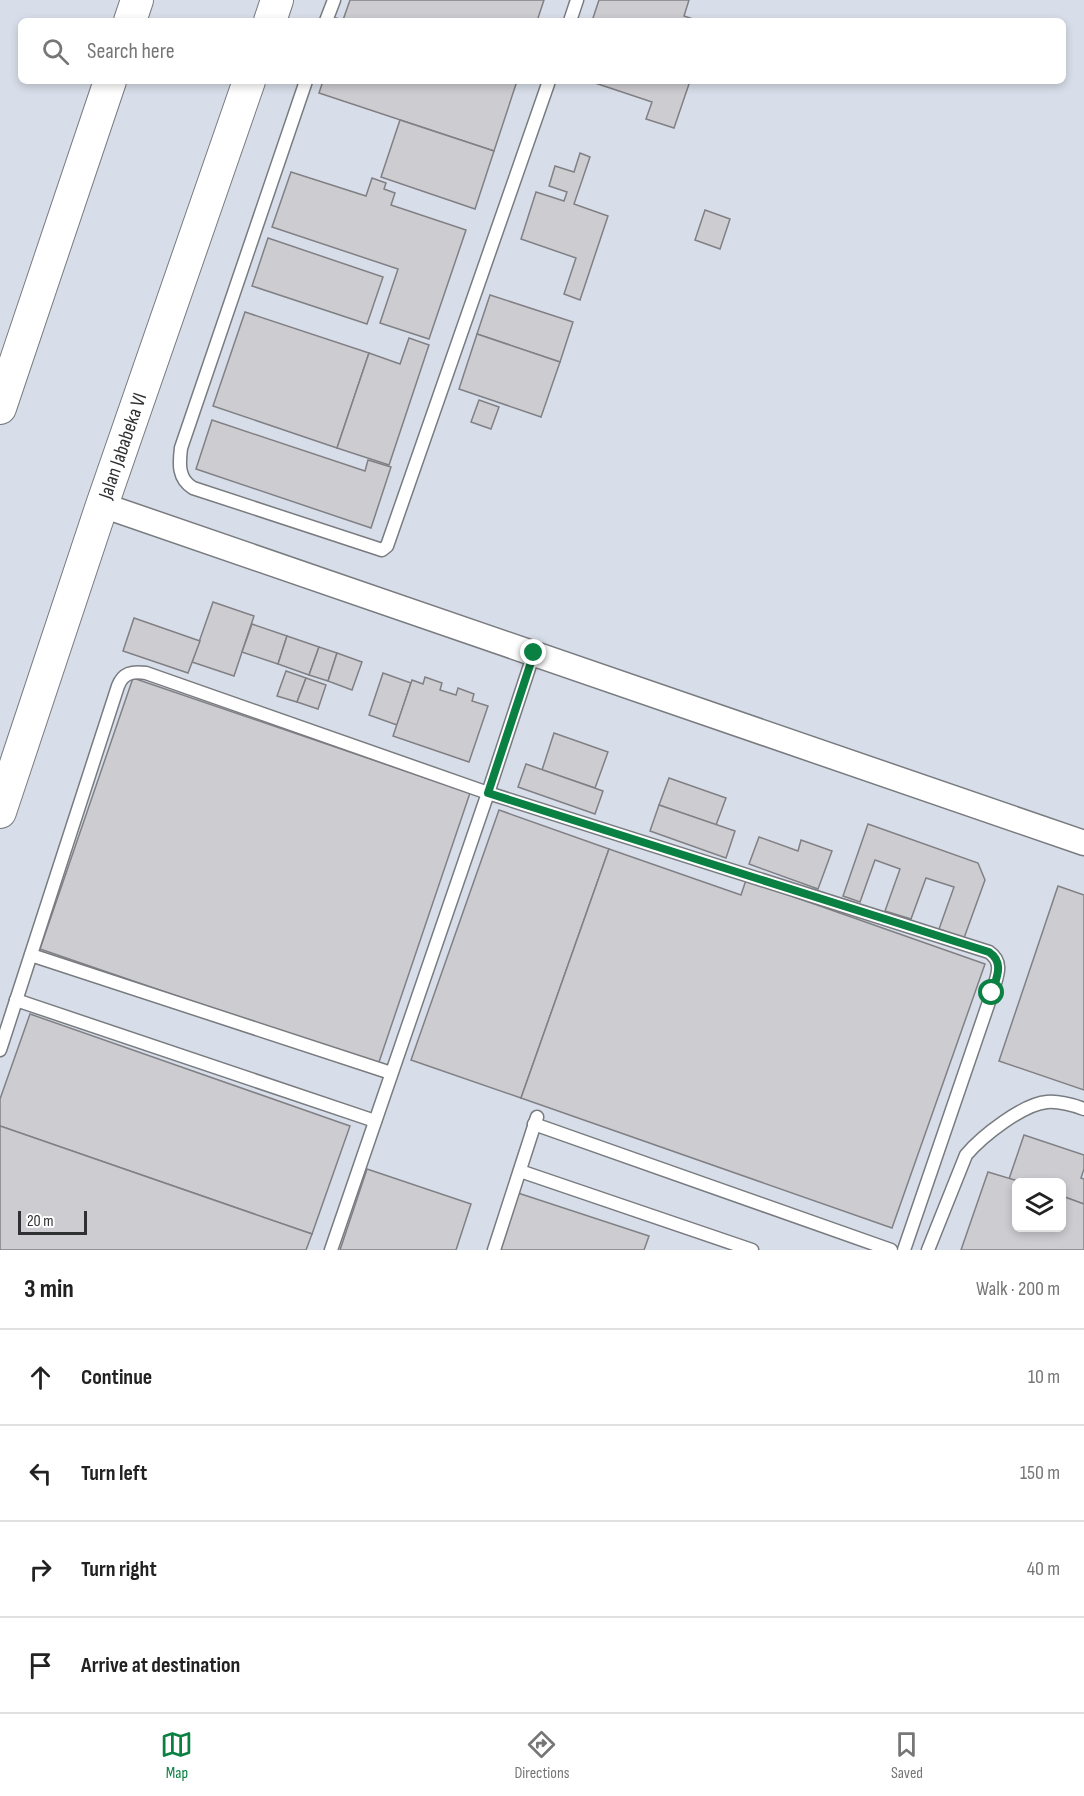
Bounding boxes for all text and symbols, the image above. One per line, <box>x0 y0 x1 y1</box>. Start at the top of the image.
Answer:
search box <box>18 18 1066 84</box>
icon: search <box>39 35 72 68</box>
text: Search here <box>87 38 174 65</box>
street label: Jalan Jababeka VI <box>93 390 152 503</box>
route end <box>520 639 546 665</box>
route start <box>978 979 1004 1005</box>
map controls <box>1012 1178 1066 1232</box>
button: layers <box>1012 1178 1066 1232</box>
scale bar <box>18 1208 87 1236</box>
text: 20 m <box>27 1212 54 1231</box>
text: 3 min <box>24 1274 74 1305</box>
text: Walk · 200 m <box>976 1277 1060 1301</box>
icon: ahead <box>24 1361 57 1394</box>
text: Continue <box>81 1364 152 1391</box>
text: 10 m <box>1028 1365 1060 1389</box>
icon: left <box>24 1457 57 1490</box>
text: Turn left <box>81 1460 147 1487</box>
text: 150 m <box>1020 1461 1060 1485</box>
icon: right <box>24 1553 57 1586</box>
text: Turn right <box>81 1556 157 1583</box>
text: 40 m <box>1027 1557 1060 1581</box>
icon: arrive <box>24 1649 57 1682</box>
text: Arrive at destination <box>81 1652 240 1679</box>
tab: Map <box>160 1728 193 1783</box>
tab: Directions <box>514 1728 569 1783</box>
tab: Saved <box>890 1728 923 1783</box>

